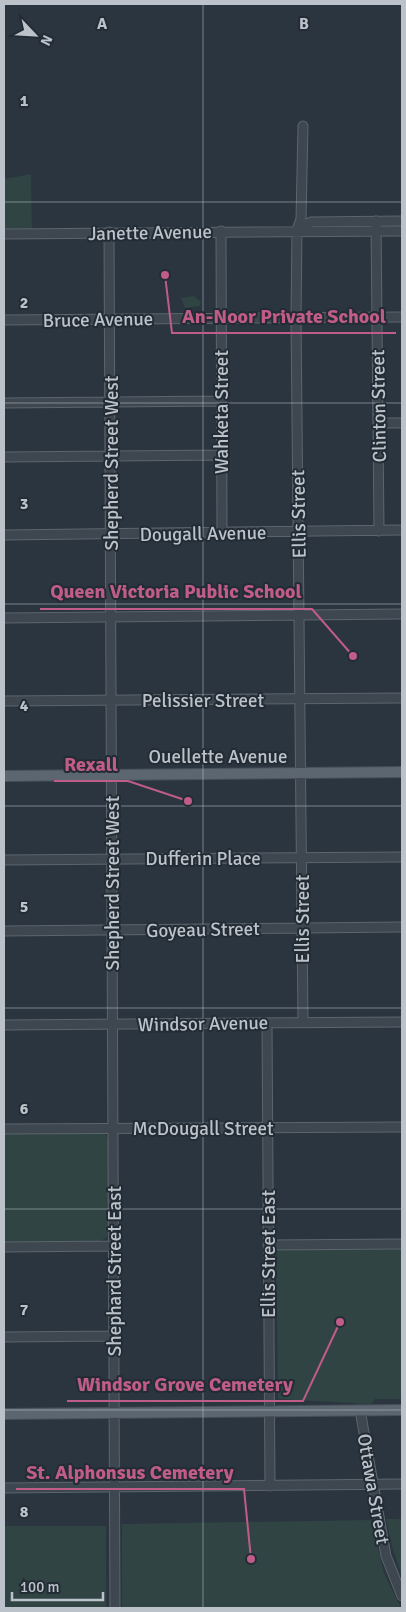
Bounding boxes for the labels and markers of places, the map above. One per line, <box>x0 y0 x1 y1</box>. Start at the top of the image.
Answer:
callout: An-Noor Private School <box>172 298 396 333</box>
callout: Queen Victoria Public School <box>40 574 312 609</box>
callout: Rexall <box>54 746 128 781</box>
callout: Windsor Grove Cemetery <box>67 1366 303 1401</box>
callout: St. Alphonsus Cemetery <box>16 1454 244 1489</box>

